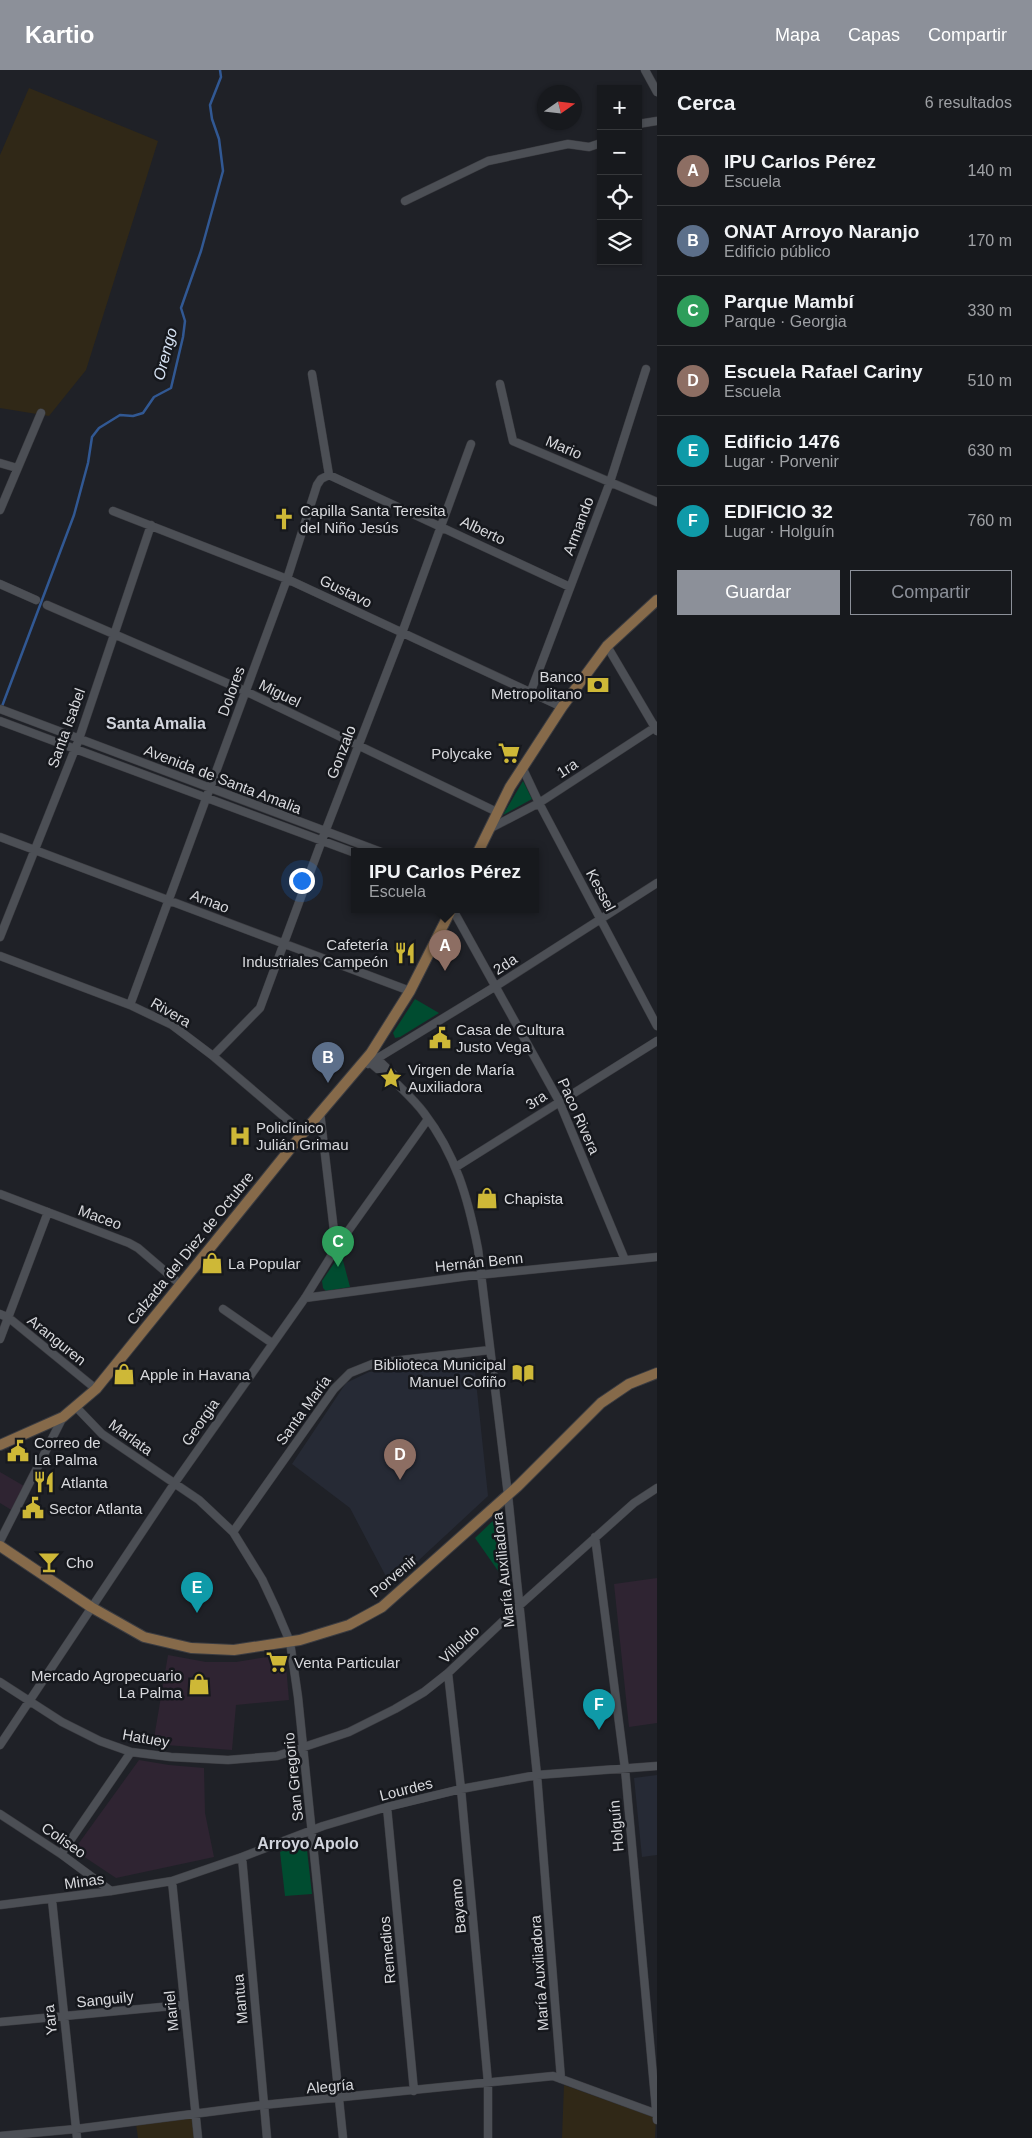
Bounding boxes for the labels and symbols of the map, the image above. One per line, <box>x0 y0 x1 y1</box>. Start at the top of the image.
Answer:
north arrow <box>537 85 582 130</box>
water label: Orengo <box>150 326 180 382</box>
street label: Mario <box>543 432 585 462</box>
street label: Armando <box>559 495 597 557</box>
place label: Capilla Santa Teresita del Niño Jesús <box>300 502 446 536</box>
church icon: Capilla Santa Teresita del Niño Jesús <box>271 506 297 532</box>
street label: Alberto <box>458 512 508 548</box>
street label: Gustavo <box>317 571 375 611</box>
street label: Dolores <box>214 664 248 718</box>
place label: Banco Metropolitano <box>491 668 582 702</box>
bank icon: Banco Metropolitano <box>585 672 611 698</box>
street label: Miguel <box>256 676 304 710</box>
street label: Santa Isabel <box>44 686 88 770</box>
district label: Santa Amalia <box>106 715 206 732</box>
street label: Gonzalo <box>323 723 359 781</box>
supermarket icon: Polycake <box>496 740 522 766</box>
street label: Avenida de Santa Amalia <box>142 741 305 817</box>
place label: Polycake <box>431 745 492 762</box>
street label: 1ra <box>553 755 581 781</box>
street label: Kessel <box>583 866 619 914</box>
your location <box>289 868 315 894</box>
street label: Arnao <box>188 886 232 916</box>
pin: A <box>429 930 461 971</box>
place label: Cafetería Industriales Campeón <box>242 936 389 970</box>
restaurant icon: Cafetería Industriales Campeón <box>392 940 418 966</box>
street label: 2da <box>490 950 521 978</box>
street label: Rivera <box>148 994 195 1031</box>
place label: Casa de Cultura Justo Vega <box>456 1021 565 1055</box>
public building icon: Casa de Cultura Justo Vega <box>427 1025 453 1051</box>
pin: B <box>312 1042 344 1083</box>
place label: Virgen de María Auxiliadora <box>408 1061 515 1095</box>
place icon: Virgen de María Auxiliadora <box>378 1065 404 1091</box>
street label: Paco Rivera <box>555 1075 604 1157</box>
street label: 3ra <box>522 1087 550 1113</box>
place label: Policlínico Julián Grimau <box>256 1119 349 1153</box>
hospital icon: Policlínico Julián Grimau <box>227 1123 253 1149</box>
street label: Calzada del Diez de Octubre <box>123 1168 257 1328</box>
shop icon: Chapista <box>474 1185 500 1211</box>
place label: Chapista <box>504 1190 564 1207</box>
street label: Maceo <box>76 1201 124 1233</box>
pin: C <box>322 1226 354 1267</box>
street label: Hernán Benn <box>434 1249 524 1275</box>
shop icon: La Popular <box>199 1250 225 1276</box>
place label: La Popular <box>228 1255 301 1272</box>
street label: Aranguren <box>24 1311 90 1369</box>
place label: Biblioteca Municipal Manuel Cofiño <box>373 1356 506 1390</box>
library icon: Biblioteca Municipal Manuel Cofiño <box>510 1360 536 1386</box>
shop icon: Apple in Havana <box>111 1361 137 1387</box>
place label: Apple in Havana <box>140 1366 251 1383</box>
street label: Santa María <box>272 1371 334 1448</box>
street label: Georgia <box>178 1395 223 1449</box>
street label: Marlata <box>106 1415 157 1459</box>
place label: Correo de La Palma <box>34 1434 101 1468</box>
public building icon: Correo de La Palma <box>5 1438 31 1464</box>
pin: D <box>384 1439 416 1480</box>
restaurant icon: Atlanta <box>31 1469 57 1495</box>
place label: Atlanta <box>61 1474 108 1491</box>
public building icon: Sector Atlanta <box>20 1495 46 1521</box>
place label: Sector Atlanta <box>49 1500 143 1517</box>
street label: María Auxiliadora <box>488 1511 518 1629</box>
bar icon: Cho <box>36 1549 62 1575</box>
street label: Porvenir <box>366 1552 420 1600</box>
place label: Cho <box>66 1554 94 1571</box>
pin: E <box>181 1572 213 1613</box>
street label: Villoldo <box>436 1621 482 1667</box>
supermarket icon: Venta Particular <box>264 1649 290 1675</box>
place label: Venta Particular <box>294 1654 400 1671</box>
place label: Mercado Agropecuario La Palma <box>31 1667 183 1701</box>
shop icon: Mercado Agropecuario La Palma <box>186 1671 212 1697</box>
pin: F <box>583 1689 615 1730</box>
street label: Hatuey <box>121 1726 171 1751</box>
street label: San Gregorio <box>280 1732 306 1822</box>
street label: Lourdes <box>378 1774 434 1804</box>
street label: Holguín <box>605 1800 627 1852</box>
street label: Coliseo <box>39 1819 89 1861</box>
district label: Arroyo Apolo <box>257 1835 359 1852</box>
street label: Minas <box>63 1870 105 1892</box>
street label: Bayamo <box>447 1878 469 1934</box>
street label: María Auxiliadora <box>526 1914 552 2031</box>
street label: Remedios <box>376 1916 398 1984</box>
street label: Mantua <box>229 1973 251 2025</box>
street label: Sanguily <box>75 1987 135 2010</box>
street label: Mariel <box>160 1990 182 2032</box>
street label: Yara <box>40 2003 60 2036</box>
street label: Alegría <box>306 2075 355 2097</box>

